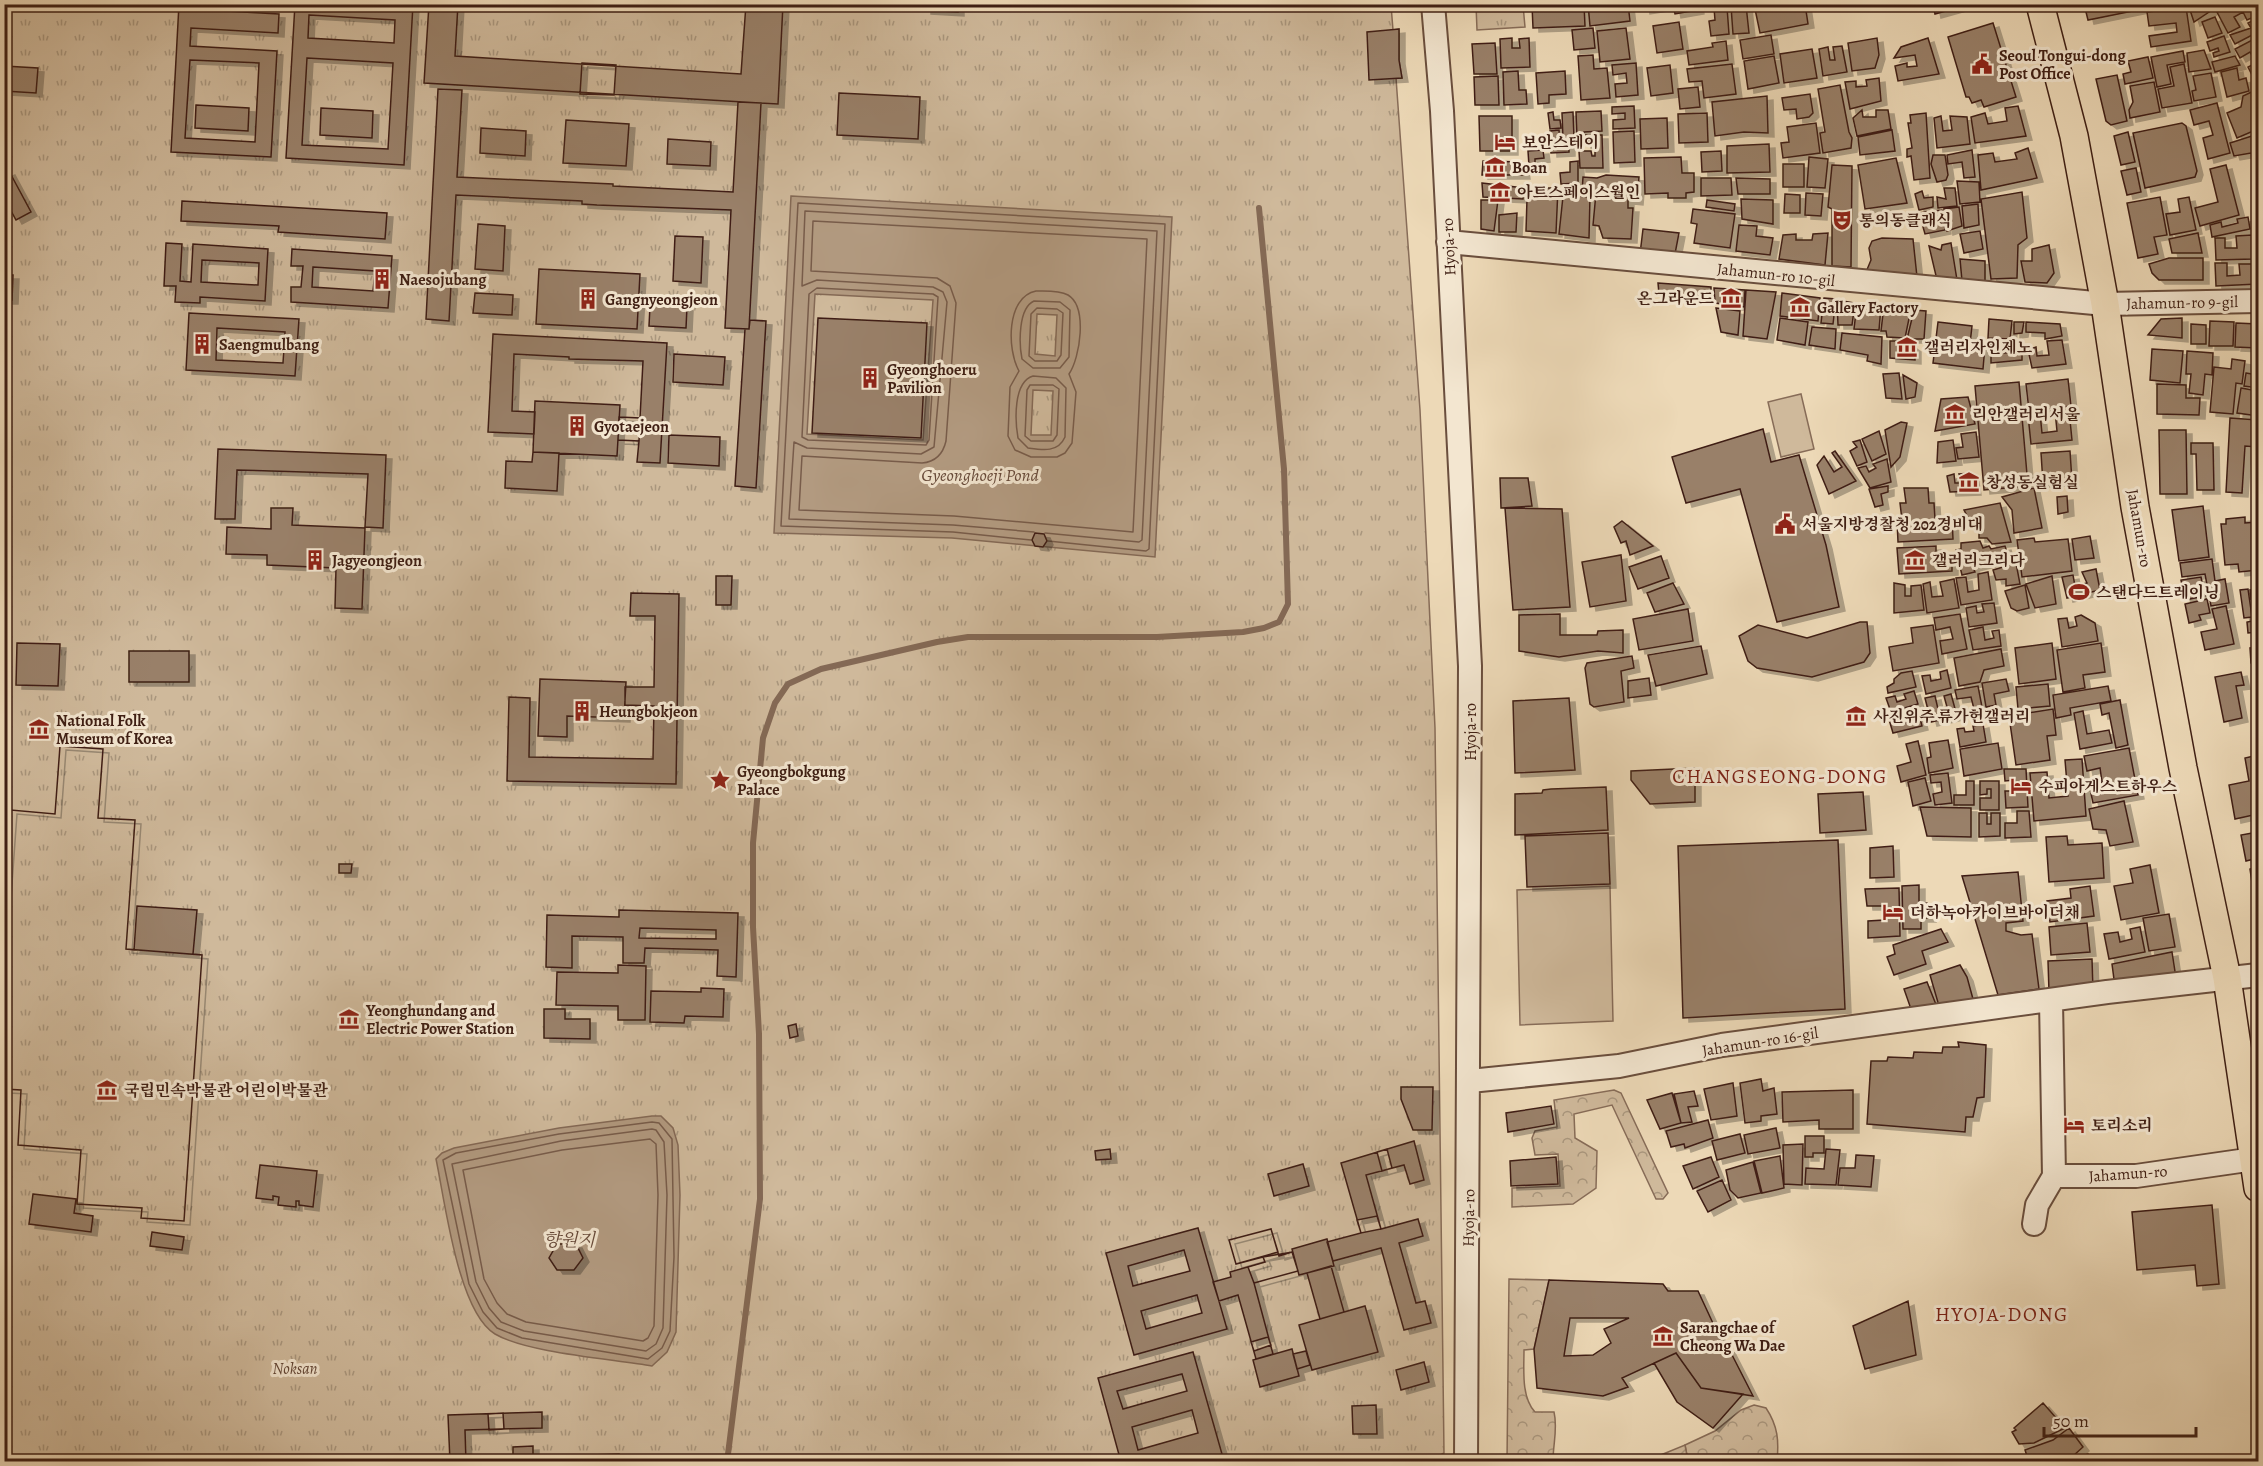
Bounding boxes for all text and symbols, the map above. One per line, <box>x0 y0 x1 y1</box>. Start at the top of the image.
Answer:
place label: Seoul Tongui-dong Post Office <box>1999 45 2126 85</box>
public building icon: Seoul Tongui-dong Post Office <box>1970 52 1994 76</box>
hotel icon: 보안스테이 <box>1493 130 1517 154</box>
place label: 보안스테이 <box>1522 132 1599 154</box>
museum icon: Boan <box>1483 155 1507 179</box>
place label: Boan <box>1512 157 1547 179</box>
museum icon: 아트스페이스월인 <box>1488 180 1512 204</box>
place label: 아트스페이스월인 <box>1517 182 1641 204</box>
theatre icon: 통의동클래식 <box>1830 208 1854 232</box>
place label: 통의동클래식 <box>1859 210 1952 232</box>
street label: Hyoja-ro <box>1436 217 1461 276</box>
street label: Jahamun-ro 10-gil <box>1716 258 1836 292</box>
building icon: Naesojubang <box>370 267 394 291</box>
place label: Naesojubang <box>399 269 487 291</box>
museum icon: 온그라운드 <box>1719 286 1743 310</box>
building icon: Gangnyeongjeon <box>576 287 600 311</box>
place label: 온그라운드 <box>1637 288 1715 310</box>
place label: Gangnyeongjeon <box>605 289 718 311</box>
street label: Jahamun-ro 9-gil <box>2126 291 2238 315</box>
museum icon: Gallery Factory <box>1788 295 1812 319</box>
place label: Gallery Factory <box>1817 297 1919 319</box>
building icon: Saengmulbang <box>190 332 214 356</box>
place label: Saengmulbang <box>219 334 320 356</box>
museum icon: 갤러리자인제노 <box>1895 335 1919 359</box>
place label: 갤러리자인제노 <box>1924 337 2033 359</box>
place label: Gyeonghoeru Pavilion <box>887 359 977 399</box>
building icon: Gyeonghoeru Pavilion <box>858 366 882 390</box>
museum icon: 리안갤러리서울 <box>1943 402 1967 426</box>
place label: 리안갤러리서울 <box>1972 404 2081 426</box>
building icon: Gyotaejeon <box>565 414 589 438</box>
place label: Gyotaejeon <box>594 416 669 438</box>
water label: Gyeonghoeji Pond <box>921 463 1039 487</box>
museum icon: 창성동실험실 <box>1957 470 1981 494</box>
place label: 창성동실험실 <box>1986 472 2079 494</box>
street label: Jahamun-ro <box>2121 487 2157 569</box>
public building icon: 서울지방경찰청 202경비대 <box>1773 512 1797 536</box>
place label: 서울지방경찰청 202경비대 <box>1802 514 1983 536</box>
building icon: Jagyeongjeon <box>303 548 327 572</box>
museum icon: 갤러리그리다 <box>1903 548 1927 572</box>
place label: Jagyeongjeon <box>332 550 422 572</box>
place label: 갤러리그리다 <box>1932 550 2025 572</box>
sports icon: 스탠다드트레이닝 <box>2067 580 2091 604</box>
place label: 스탠다드트레이닝 <box>2096 582 2220 604</box>
building icon: Heungbokjeon <box>570 699 594 723</box>
place label: Heungbokjeon <box>599 701 698 723</box>
street label: Hyoja-ro <box>1460 703 1482 761</box>
museum icon: 사진위주 류가헌갤러리 <box>1844 704 1868 728</box>
place label: 사진위주 류가헌갤러리 <box>1873 706 2030 728</box>
place label: National Folk Museum of Korea <box>56 710 173 750</box>
museum icon: National Folk Museum of Korea <box>27 717 51 741</box>
place label: Gyeongbokgung Palace <box>737 761 847 801</box>
district label: CHANGSEONG-DONG <box>1672 763 1888 790</box>
place icon: Gyeongbokgung Palace <box>708 768 732 792</box>
hotel icon: 수피아게스트하우스 <box>2009 774 2033 798</box>
place label: 수피아게스트하우스 <box>2038 776 2178 798</box>
hotel icon: 더하녹아카이브바이더채 <box>1881 900 1905 924</box>
place label: 더하녹아카이브바이더채 <box>1910 902 2080 924</box>
place label: Yeonghundang and Electric Power Station <box>365 1000 514 1040</box>
museum icon: Yeonghundang and Electric Power Station <box>337 1007 361 1031</box>
street label: Jahamun-ro 16-gil <box>1700 1022 1820 1062</box>
museum icon: 국립민속박물관 어린이박물관 <box>95 1078 119 1102</box>
place label: 국립민속박물관 어린이박물관 <box>124 1080 328 1102</box>
hotel icon: 토리소리 <box>2062 1113 2086 1137</box>
place label: 토리소리 <box>2091 1115 2153 1137</box>
street label: Jahamun-ro <box>2088 1160 2168 1188</box>
street label: Hyoja-ro <box>1457 1189 1481 1247</box>
water label: 향원지 <box>543 1228 597 1252</box>
district label: HYOJA-DONG <box>1935 1301 2069 1328</box>
place label: Sarangchae of Cheong Wa Dae <box>1680 1317 1785 1357</box>
museum icon: Sarangchae of Cheong Wa Dae <box>1651 1324 1675 1348</box>
park label: Noksan <box>272 1358 318 1380</box>
scale bar <box>2044 1400 2196 1438</box>
text: 50 m <box>2053 1409 2089 1433</box>

